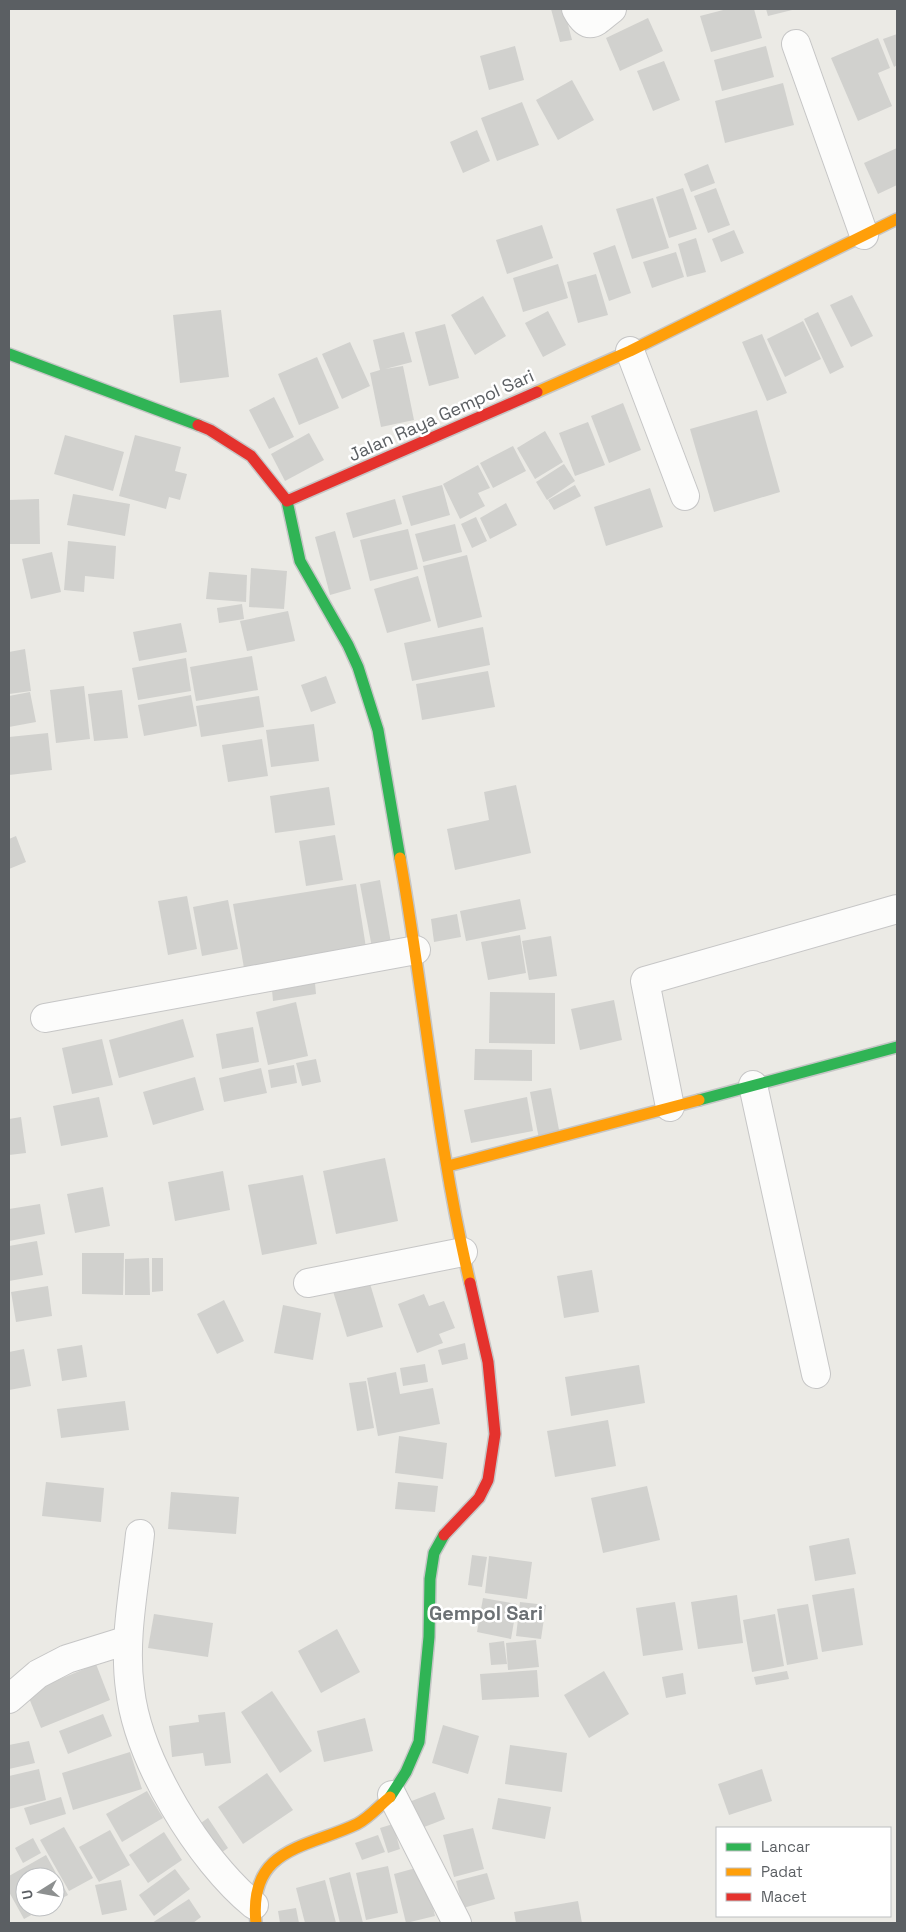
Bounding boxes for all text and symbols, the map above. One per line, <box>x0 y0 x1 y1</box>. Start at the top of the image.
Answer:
street label: Jalan Raya Gempol Sari <box>345 364 537 466</box>
district label: Gempol Sari <box>429 1600 543 1626</box>
legend <box>716 1827 891 1917</box>
text: Lancar <box>761 1837 811 1856</box>
text: Padat <box>761 1862 803 1881</box>
north arrow <box>15 1867 65 1917</box>
text: Macet <box>761 1887 807 1906</box>
text: U <box>18 1888 37 1901</box>

